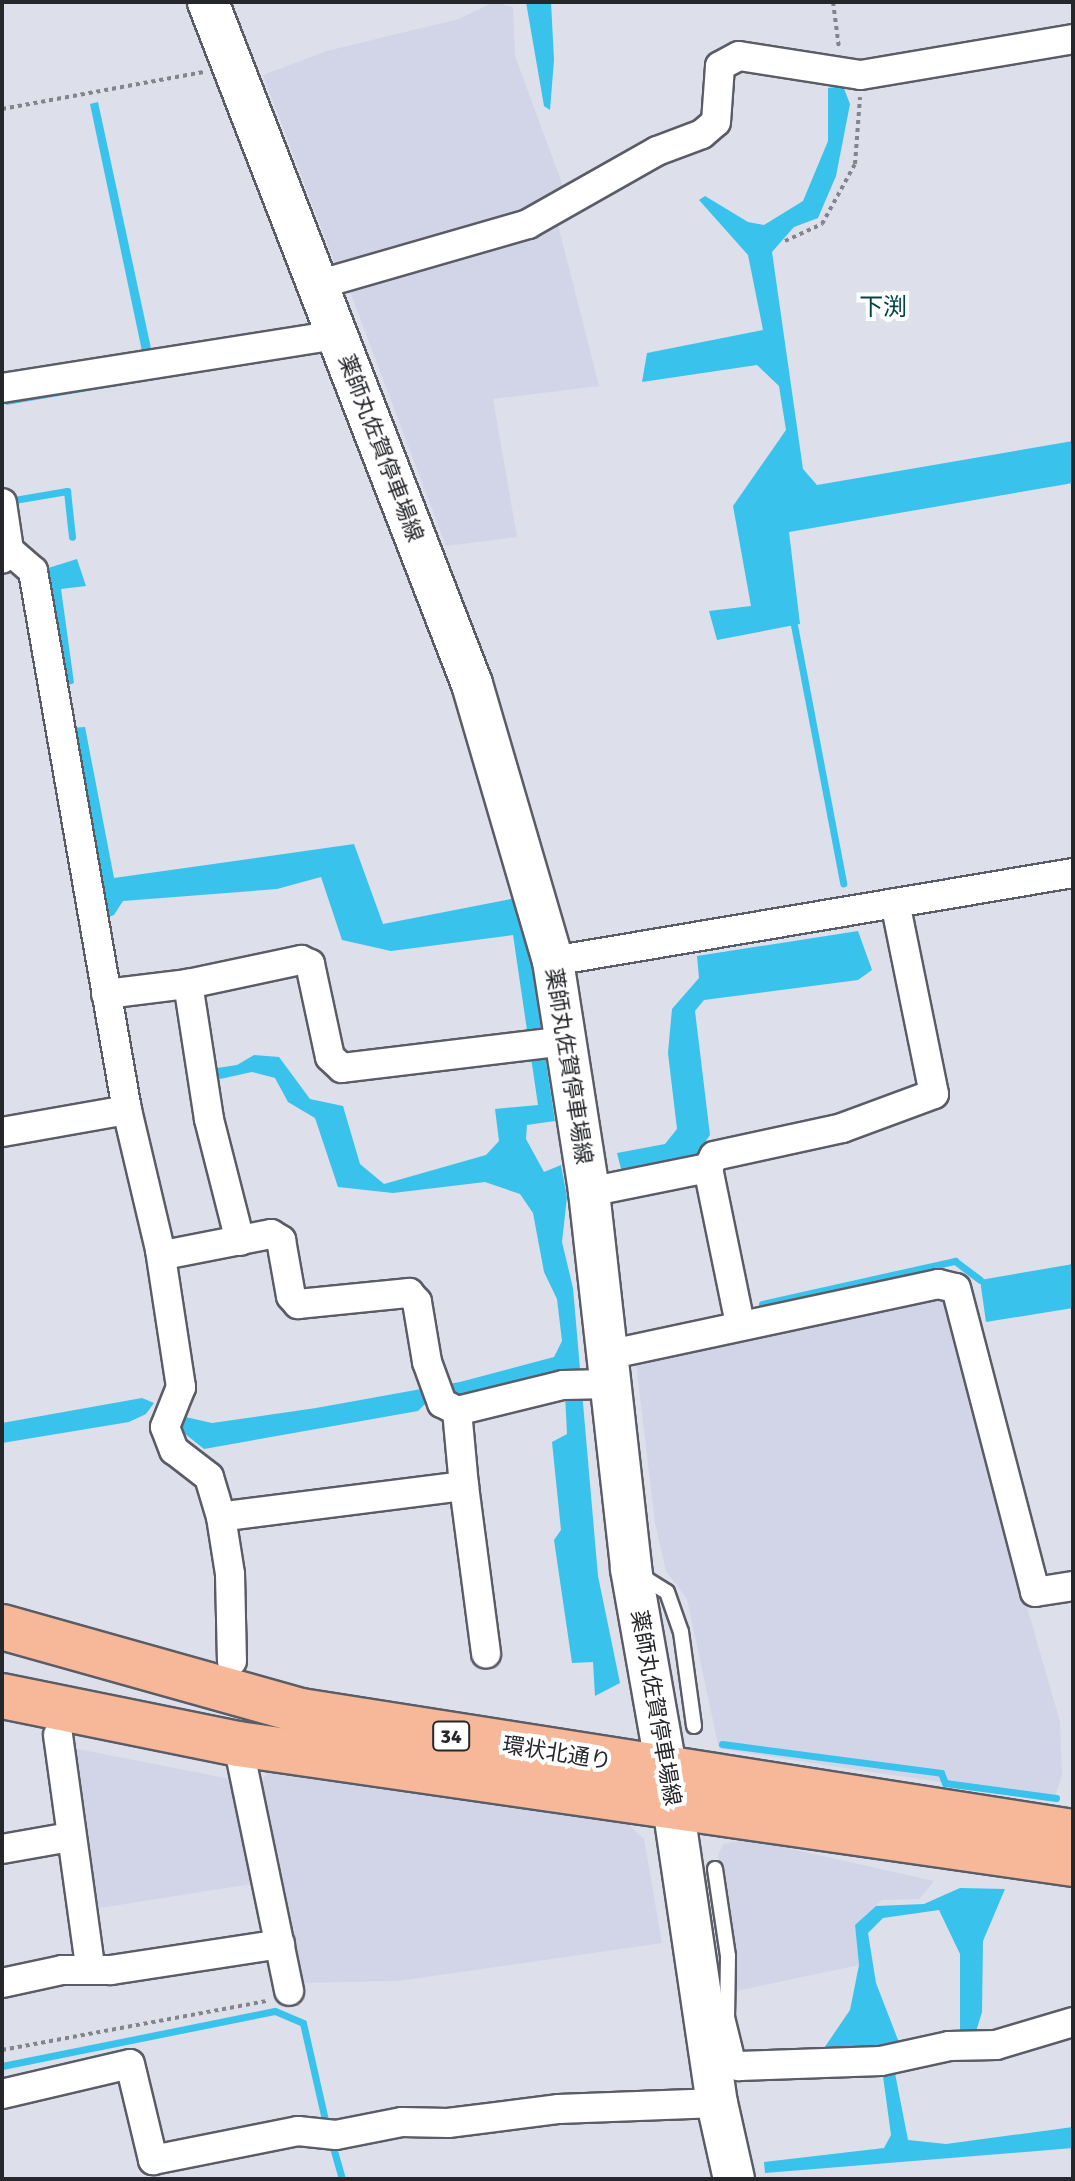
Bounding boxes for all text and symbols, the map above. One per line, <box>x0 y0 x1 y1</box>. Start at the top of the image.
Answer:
district label: 下渕 <box>859 294 907 322</box>
street label: 薬師丸佐賀停車場線 <box>333 351 429 545</box>
street label: 薬師丸佐賀停車場線 <box>540 966 598 1166</box>
street label: 薬師丸佐賀停車場線 <box>626 1608 686 1808</box>
road number: 34 <box>431 1720 471 1752</box>
street label: 環状北通り <box>501 1731 613 1775</box>

